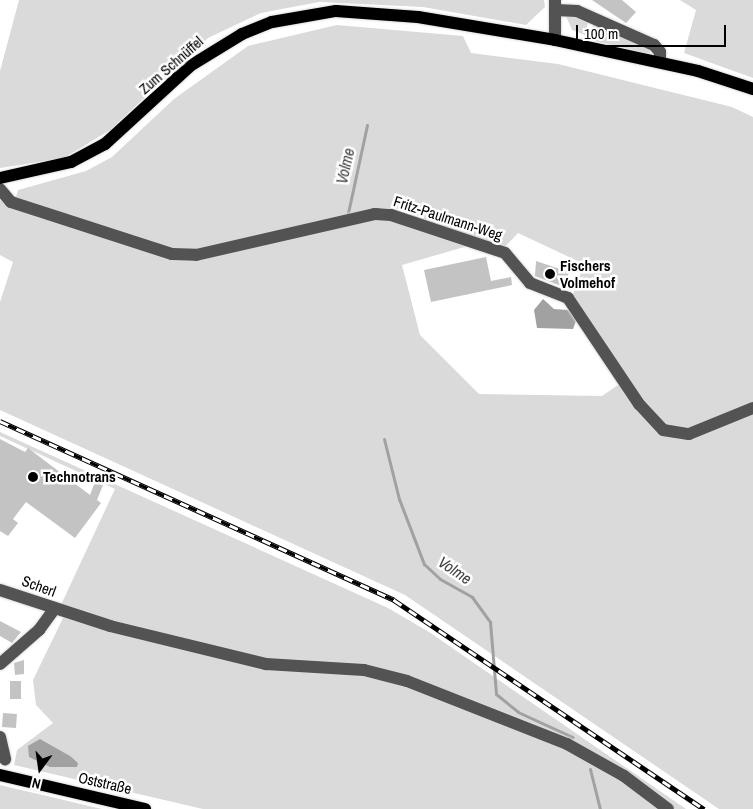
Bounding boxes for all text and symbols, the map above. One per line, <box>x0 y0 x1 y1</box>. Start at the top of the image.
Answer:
scale bar <box>578 15 728 47</box>
text: 100 m <box>584 23 618 44</box>
street label: Zum Schnüffel <box>135 32 207 98</box>
water label: Volme <box>332 146 358 186</box>
street label: Fritz-Paulmann-Weg <box>391 192 505 244</box>
place label: Fischers Volmehof <box>560 256 615 291</box>
marker: Fischers Volmehof <box>544 268 556 280</box>
place label: Technotrans <box>43 468 116 486</box>
marker: Technotrans <box>27 471 39 483</box>
water label: Volme <box>435 552 475 588</box>
street label: Scherl <box>20 572 58 600</box>
north arrow <box>15 744 65 794</box>
street label: Oststraße <box>77 768 133 798</box>
text: N <box>30 774 43 793</box>

